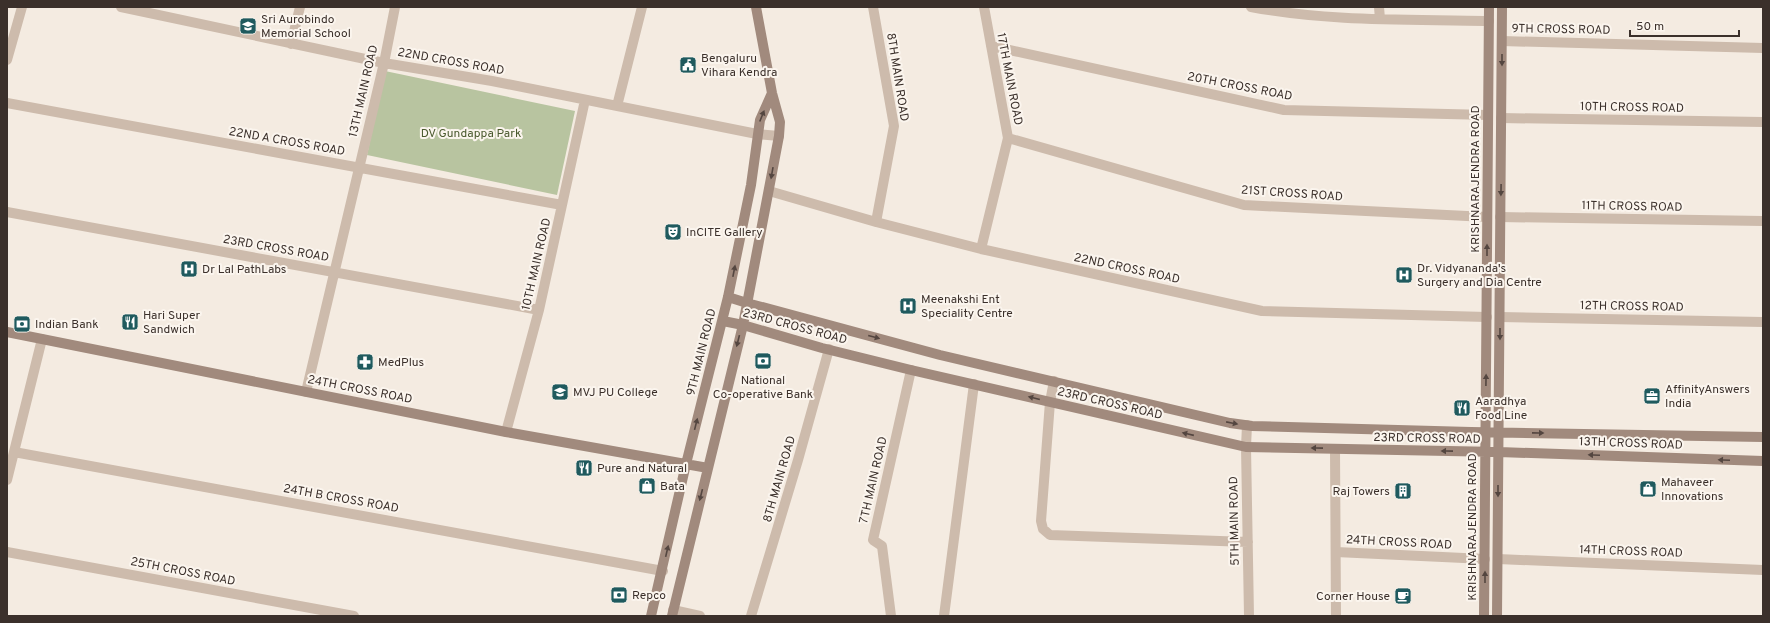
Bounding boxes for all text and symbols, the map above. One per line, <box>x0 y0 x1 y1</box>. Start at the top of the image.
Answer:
place label: Sri Aurobindo Memorial School <box>261 12 351 42</box>
scale bar <box>1630 12 1739 38</box>
school or university icon: Sri Aurobindo Memorial School <box>238 16 258 36</box>
text: 50 m <box>1636 19 1664 35</box>
street label: 9TH CROSS ROAD <box>1511 21 1611 39</box>
street label: 8TH MAIN ROAD <box>882 32 912 123</box>
street label: 17TH MAIN ROAD <box>992 32 1026 127</box>
street label: 13TH MAIN ROAD <box>346 44 382 139</box>
street label: 22ND CROSS ROAD <box>396 45 505 79</box>
place label: Bengaluru Vihara Kendra <box>701 51 777 81</box>
one-way arrow <box>1499 54 1505 67</box>
public building icon: Bengaluru Vihara Kendra <box>678 55 698 75</box>
street label: 20TH CROSS ROAD <box>1186 69 1294 105</box>
street label: 10TH CROSS ROAD <box>1580 99 1684 117</box>
street label: KRISHNARAJENDRA ROAD <box>1468 105 1484 253</box>
one-way arrow <box>759 110 765 121</box>
street label: 22ND A CROSS ROAD <box>227 124 346 160</box>
park label: DV Gundappa Park <box>421 126 521 142</box>
one-way arrow <box>769 167 775 179</box>
street label: 21ST CROSS ROAD <box>1240 182 1343 206</box>
one-way arrow <box>1498 184 1504 197</box>
street label: 11TH CROSS ROAD <box>1581 198 1683 216</box>
street label: 10TH MAIN ROAD <box>519 216 555 312</box>
theatre icon: InCITE Gallery <box>663 222 683 242</box>
place label: InCITE Gallery <box>686 225 763 241</box>
street label: 23RD CROSS ROAD <box>222 232 330 266</box>
one-way arrow <box>1484 243 1490 256</box>
street label: 22ND CROSS ROAD <box>1072 250 1181 288</box>
hospital icon: Dr Lal PathLabs <box>179 259 199 279</box>
place label: Dr. Vidyananda's Surgery and Dia Centre <box>1417 261 1542 291</box>
place label: Dr Lal PathLabs <box>202 262 286 278</box>
one-way arrow <box>731 265 737 277</box>
hospital icon: Dr. Vidyananda's Surgery and Dia Centre <box>1394 265 1414 285</box>
place label: Meenakshi Ent Speciality Centre <box>921 292 1013 322</box>
hospital icon: Meenakshi Ent Speciality Centre <box>898 296 918 316</box>
street label: 12TH CROSS ROAD <box>1580 298 1684 316</box>
street label: 23RD CROSS ROAD <box>741 305 849 349</box>
street label: 9TH MAIN ROAD <box>683 307 721 397</box>
place label: Hari Super Sandwich <box>143 308 201 338</box>
restaurant icon: Hari Super Sandwich <box>120 312 140 332</box>
bank icon: Indian Bank <box>12 314 32 334</box>
place label: Indian Bank <box>35 317 99 333</box>
one-way arrow <box>1497 328 1503 341</box>
one-way arrow <box>868 334 880 340</box>
one-way arrow <box>735 335 741 348</box>
bank icon: National Co-operative Bank <box>753 351 773 371</box>
pharmacy icon: MedPlus <box>355 352 375 372</box>
place label: MedPlus <box>378 355 424 371</box>
street label: 24TH CROSS ROAD <box>306 372 414 408</box>
place label: National Co-operative Bank <box>713 373 813 403</box>
one-way arrow <box>1483 373 1489 386</box>
school or university icon: MVJ PU College <box>550 382 570 402</box>
place label: AffinityAnswers India <box>1665 382 1750 412</box>
street label: 23RD CROSS ROAD <box>1056 384 1164 424</box>
place label: MVJ PU College <box>573 385 658 401</box>
office icon: AffinityAnswers India <box>1642 386 1662 406</box>
place label: Aaradhya Food Line <box>1475 394 1527 424</box>
one-way arrow <box>1028 395 1040 401</box>
restaurant icon: Aaradhya Food Line <box>1452 398 1472 418</box>
one-way arrow <box>694 418 700 431</box>
one-way arrow <box>1226 420 1238 426</box>
street label: 23RD CROSS ROAD <box>1373 430 1481 448</box>
one-way arrow <box>1532 430 1545 436</box>
one-way arrow <box>1182 431 1194 437</box>
street label: 8TH MAIN ROAD <box>760 434 800 524</box>
street label: 13TH CROSS ROAD <box>1579 434 1683 454</box>
street label: 7TH MAIN ROAD <box>856 435 892 525</box>
one-way arrow <box>1311 445 1323 452</box>
one-way arrow <box>1440 448 1453 454</box>
one-way arrow <box>1587 452 1600 458</box>
street label: KRISHNARAJENDRA ROAD <box>1465 453 1481 601</box>
one-way arrow <box>1718 456 1730 463</box>
restaurant icon: Pure and Natural <box>574 458 594 478</box>
place label: Pure and Natural <box>597 461 687 477</box>
place label: Mahaveer Innovations <box>1661 475 1723 505</box>
shop icon: Bata <box>637 476 657 496</box>
street label: 5TH MAIN ROAD <box>1226 476 1244 566</box>
place label: Bata <box>660 479 685 495</box>
shop icon: Mahaveer Innovations <box>1638 479 1658 499</box>
street label: 24TH B CROSS ROAD <box>282 481 400 517</box>
building icon: Raj Towers <box>1393 481 1413 501</box>
place label: Raj Towers <box>1332 484 1390 500</box>
one-way arrow <box>1495 485 1501 498</box>
one-way arrow <box>698 489 704 501</box>
street label: 24TH CROSS ROAD <box>1345 532 1453 554</box>
street label: 14TH CROSS ROAD <box>1579 542 1683 562</box>
one-way arrow <box>664 545 670 557</box>
street label: 25TH CROSS ROAD <box>129 554 237 590</box>
one-way arrow <box>1482 570 1488 583</box>
bank icon: Repco <box>609 585 629 605</box>
cafe icon: Corner House <box>1393 586 1413 606</box>
place label: Repco <box>632 588 666 604</box>
place label: Corner House <box>1316 589 1390 605</box>

